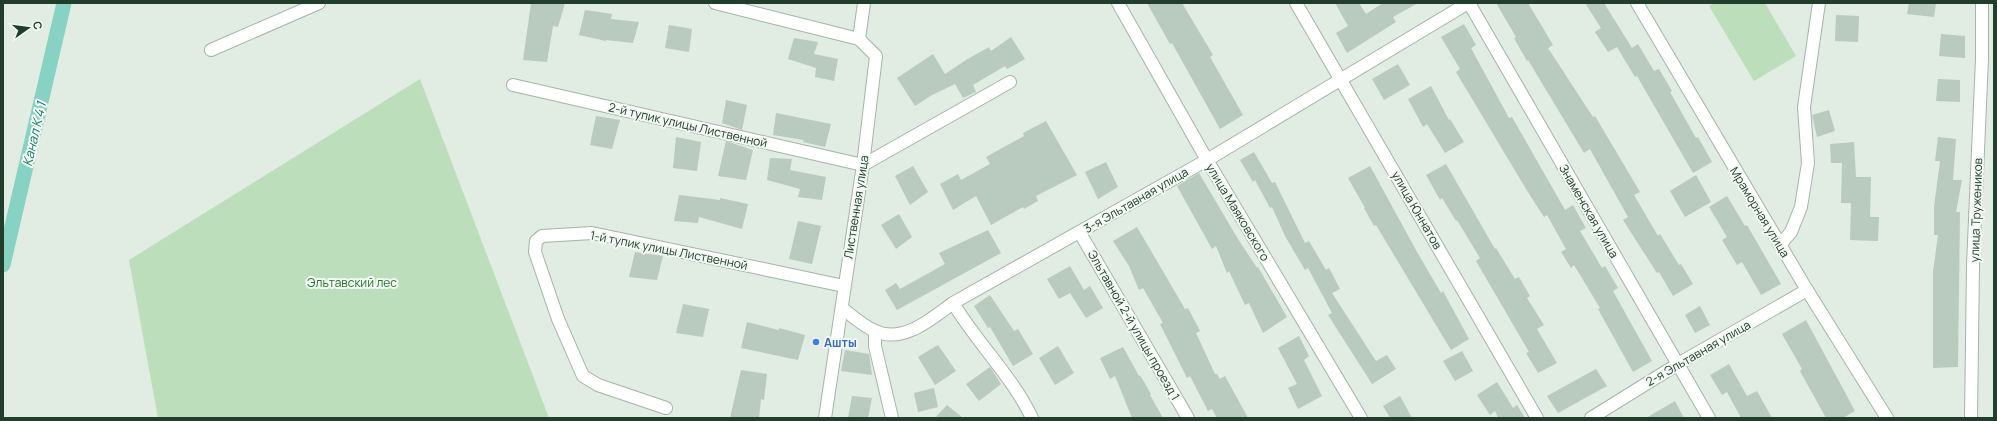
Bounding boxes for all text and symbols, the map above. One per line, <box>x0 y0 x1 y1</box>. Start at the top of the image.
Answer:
north arrow <box>8 8 48 48</box>
text: С <box>30 20 46 31</box>
street label: 2-й тупик улицы Лиственной <box>607 98 769 152</box>
water label: Канал К 4 1 <box>18 99 50 168</box>
street label: Лиственная улица <box>839 154 873 260</box>
street label: улица Тружеников <box>1966 157 1986 263</box>
street label: улица Маяковского <box>1202 160 1274 264</box>
street label: Знаменская улица <box>1555 161 1623 261</box>
street label: 3-я Эльтавная улица <box>1081 163 1191 237</box>
street label: Мраморная улица <box>1726 163 1794 261</box>
street label: улица Юннатов <box>1388 168 1447 253</box>
street label: 1-й тупик улицы Лиственной <box>589 226 749 274</box>
street label: Эльтавной 2-й улицы проезд 1 <box>1084 247 1184 403</box>
park label: Эльтавский лес <box>307 274 397 291</box>
street label: 2-я Эльтавная улица <box>1643 316 1753 390</box>
place label: Ашты <box>824 334 857 351</box>
marker: Ашты <box>811 337 821 347</box>

